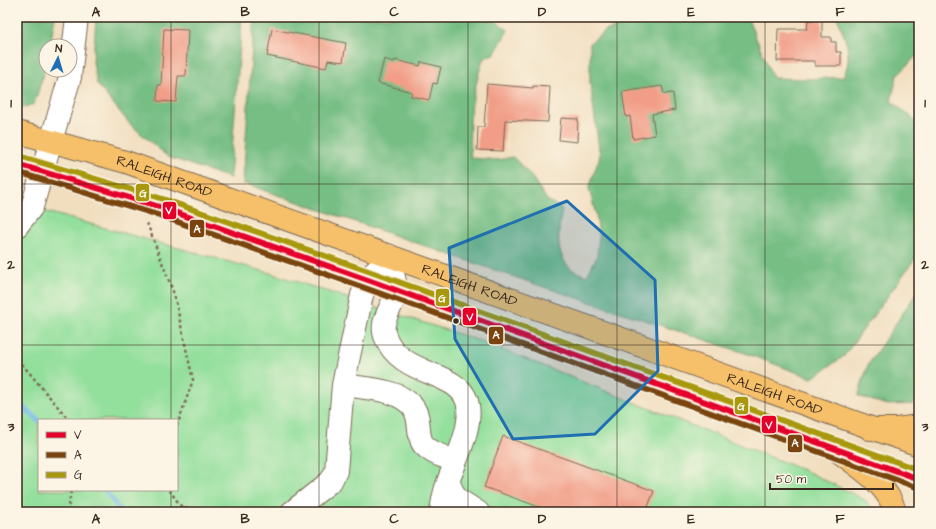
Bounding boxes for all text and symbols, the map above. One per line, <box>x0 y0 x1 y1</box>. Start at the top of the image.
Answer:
text: A <box>92 3 101 21</box>
text: B <box>240 3 250 21</box>
text: C <box>389 3 399 21</box>
text: D <box>538 3 547 21</box>
text: E <box>687 3 695 21</box>
text: F <box>835 3 845 21</box>
north arrow <box>38 38 78 78</box>
text: N <box>55 41 63 56</box>
text: 1 <box>10 94 12 112</box>
text: 1 <box>924 94 926 112</box>
street label: RALEIGH ROAD <box>114 152 214 200</box>
line badge: G <box>135 183 150 202</box>
line badge: V <box>162 201 177 220</box>
text: V <box>165 203 173 218</box>
line badge: A <box>189 219 205 238</box>
text: A <box>193 222 201 237</box>
text: 2 <box>6 256 15 274</box>
text: 2 <box>920 256 929 274</box>
street label: RALEIGH ROAD <box>419 259 519 309</box>
line badge: G <box>435 288 450 307</box>
line badge: V <box>462 307 477 326</box>
text: V <box>466 310 474 325</box>
unlabelled marker <box>451 316 461 326</box>
line badge: A <box>488 326 504 345</box>
text: A <box>492 328 500 343</box>
street label: RALEIGH ROAD <box>724 369 824 419</box>
line badge: G <box>734 396 749 415</box>
line badge: V <box>761 415 777 434</box>
text: 3 <box>7 418 15 436</box>
text: V <box>765 418 773 433</box>
text: 3 <box>921 418 929 436</box>
legend <box>38 419 178 491</box>
text: V <box>74 427 82 444</box>
line badge: A <box>787 434 803 453</box>
text: A <box>791 436 799 451</box>
text: A <box>74 447 82 464</box>
scale bar <box>770 465 893 491</box>
text: G <box>74 467 83 484</box>
text: 50 m <box>776 471 807 488</box>
text: A <box>92 510 101 528</box>
text: B <box>240 510 250 528</box>
text: C <box>389 510 399 528</box>
text: D <box>538 510 547 528</box>
text: E <box>687 510 695 528</box>
text: F <box>835 510 845 528</box>

